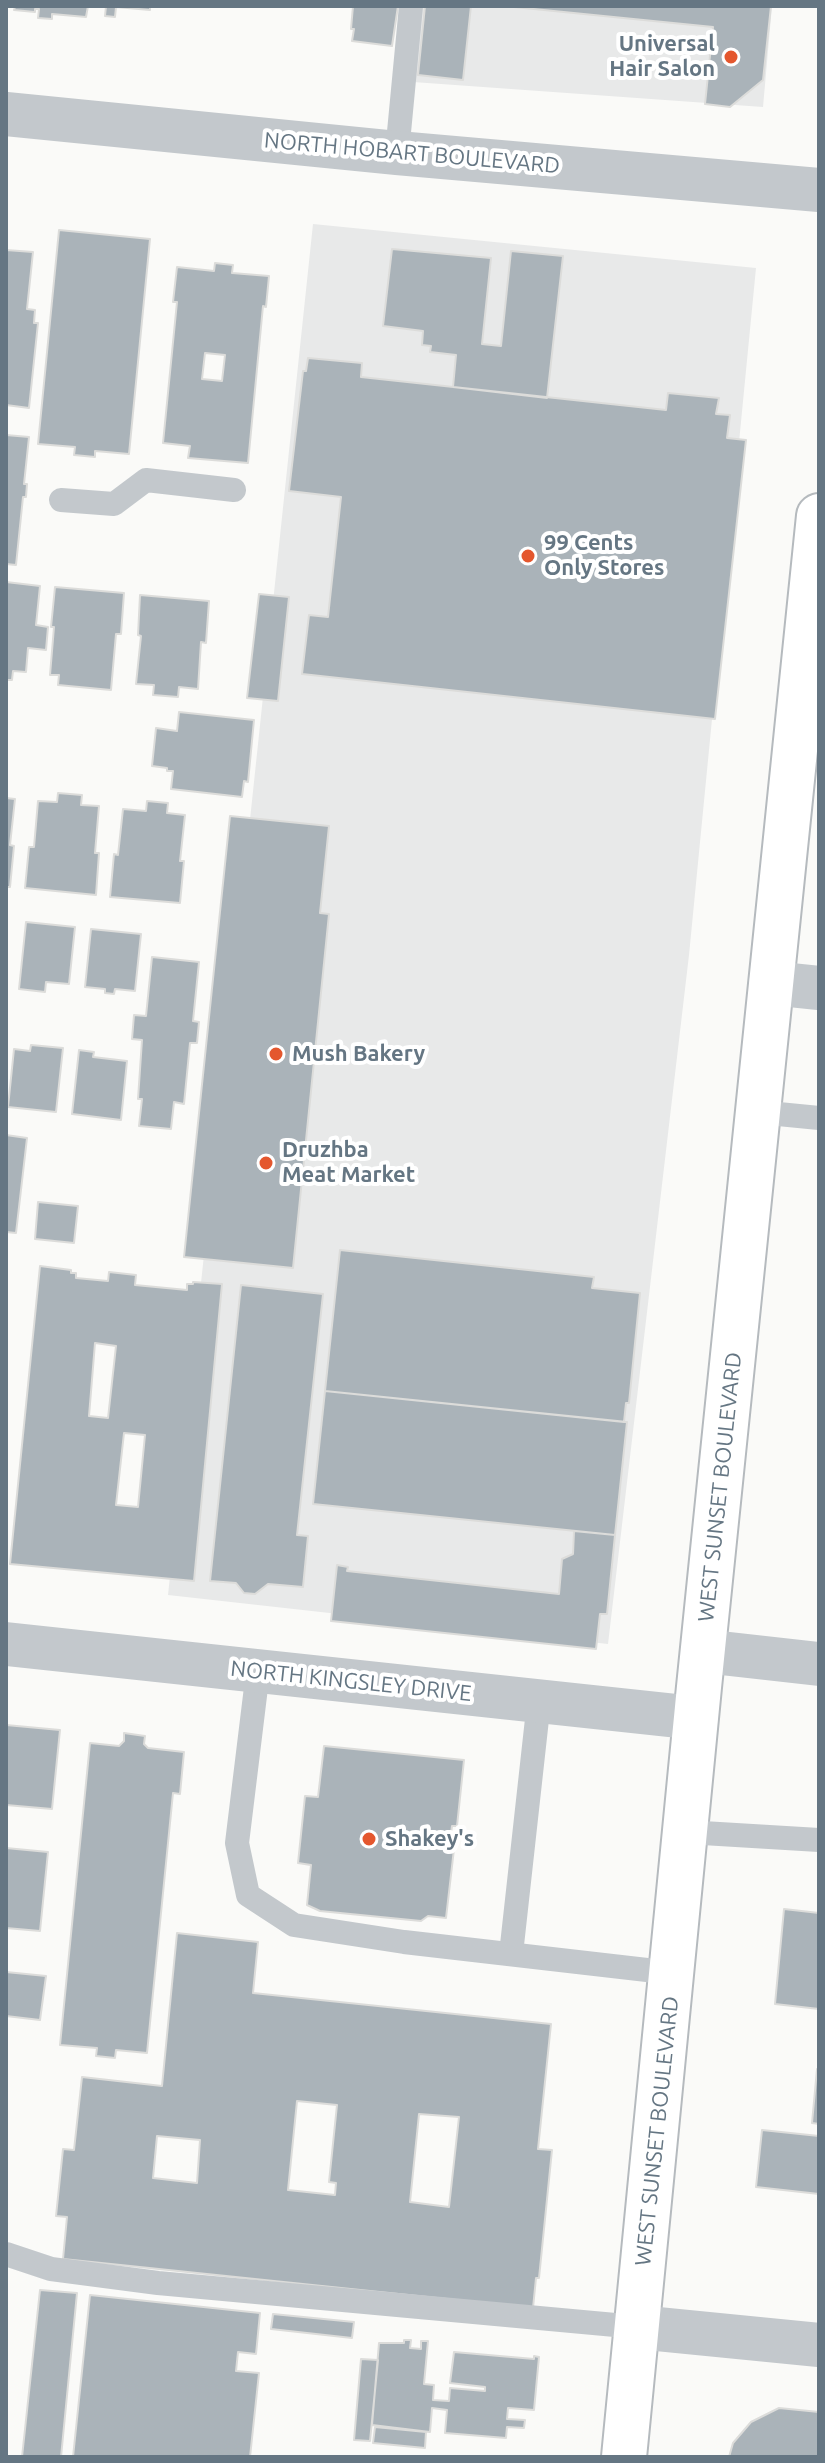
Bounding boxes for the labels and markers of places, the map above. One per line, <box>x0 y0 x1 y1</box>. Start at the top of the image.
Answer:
place label: Universal Hair Salon <box>609 31 715 82</box>
marker: Universal Hair Salon <box>722 48 740 66</box>
place label: 99 Cents Only Stores <box>544 530 664 582</box>
marker: 99 Cents Only Stores <box>519 547 537 565</box>
place label: Mush Bakery <box>292 1041 425 1067</box>
marker: Mush Bakery <box>267 1045 285 1063</box>
place label: Druzhba Meat Market <box>282 1137 415 1188</box>
marker: Druzhba Meat Market <box>257 1154 275 1172</box>
place label: Shakey's <box>385 1826 474 1852</box>
marker: Shakey's <box>360 1830 378 1848</box>

